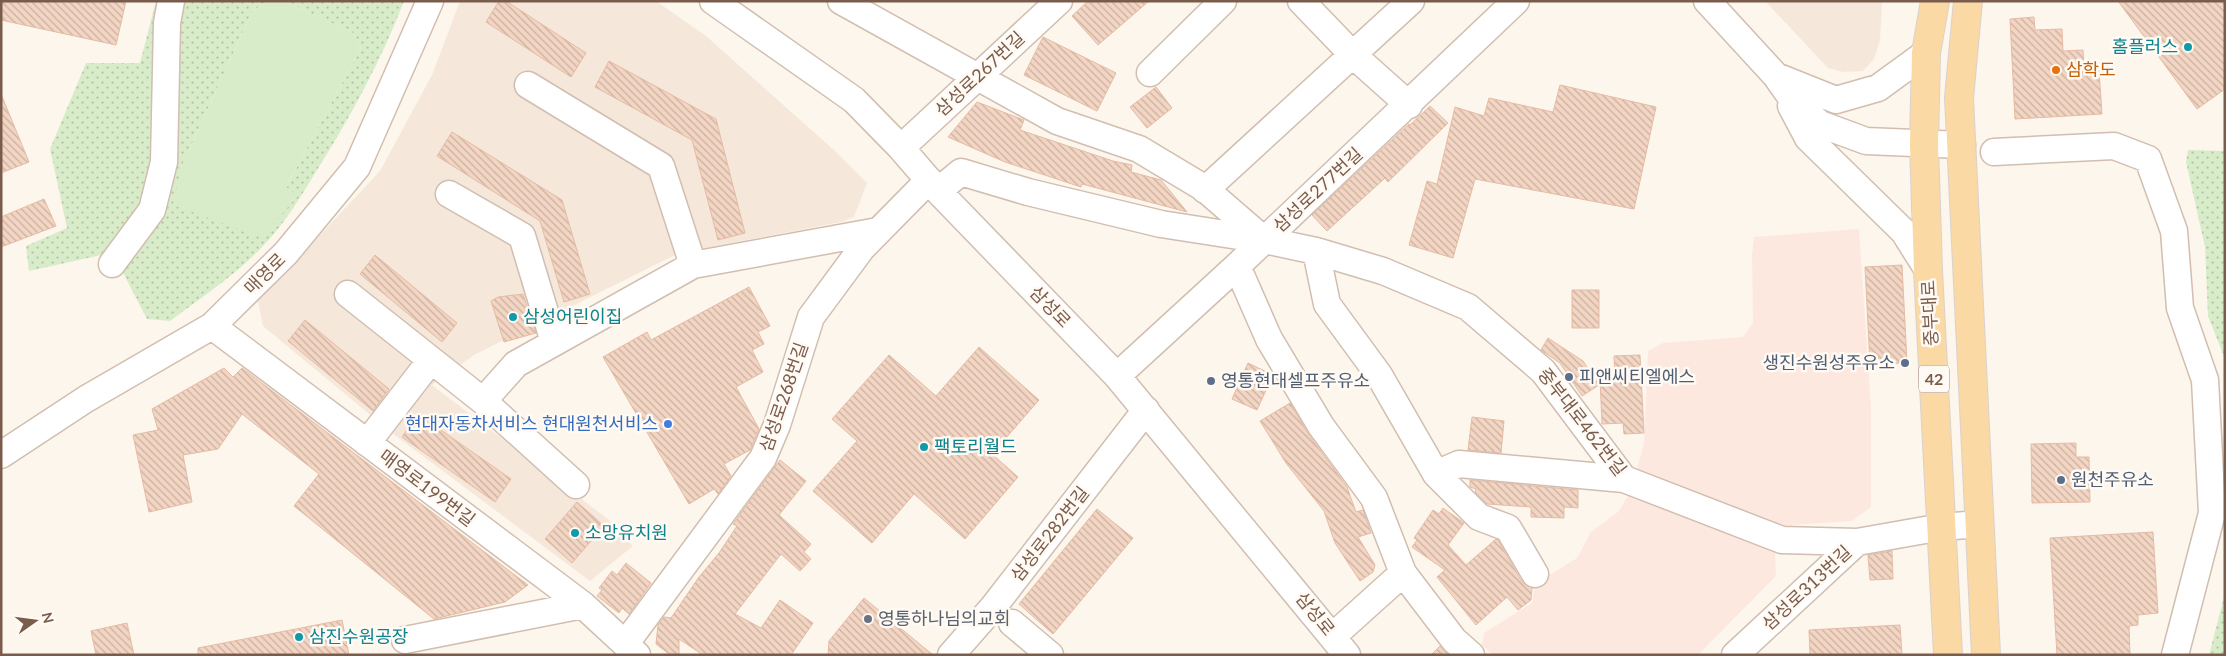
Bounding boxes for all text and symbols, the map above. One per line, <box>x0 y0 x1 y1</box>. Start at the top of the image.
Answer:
street label: 삼성로267번길 <box>930 26 1029 120</box>
place label: 홈플러스 <box>2112 35 2178 57</box>
marker: 홈플러스 <box>2182 41 2194 53</box>
place label: 삼학도 <box>2066 58 2116 80</box>
marker: 삼학도 <box>2050 64 2062 76</box>
street label: 삼성로277번길 <box>1268 142 1367 236</box>
street label: 매영로 <box>239 248 290 299</box>
street label: 중부대로 <box>1916 279 1942 347</box>
street label: 삼성로 <box>1026 281 1076 332</box>
place label: 삼성어린이집 <box>523 305 622 327</box>
marker: 삼성어린이집 <box>507 311 519 323</box>
street label: 삼성로268번길 <box>754 339 812 454</box>
place label: 생진수원성주유소 <box>1763 351 1895 373</box>
marker: 생진수원성주유소 <box>1899 357 1911 369</box>
street label: 중부대로462번길 <box>1534 363 1632 480</box>
place label: 피앤씨티엘에스 <box>1579 365 1695 387</box>
road number: 42 <box>1919 366 1949 392</box>
place label: 영통현대셀프주유소 <box>1221 369 1370 391</box>
marker: 피앤씨티엘에스 <box>1563 371 1575 383</box>
marker: 영통현대셀프주유소 <box>1205 375 1217 387</box>
place label: 현대자동차서비스 현대원천서비스 <box>405 412 658 434</box>
marker: 현대자동차서비스 현대원천서비스 <box>662 418 674 430</box>
place label: 팩토리월드 <box>934 435 1017 457</box>
marker: 팩토리월드 <box>918 441 930 453</box>
street label: 매영로199번길 <box>375 444 480 530</box>
place label: 원천주유소 <box>2071 468 2154 490</box>
marker: 원천주유소 <box>2055 474 2067 486</box>
street label: 삼성로282번길 <box>1005 482 1093 585</box>
place label: 소망유치원 <box>585 521 668 543</box>
marker: 소망유치원 <box>569 527 581 539</box>
street label: 삼성로313번길 <box>1757 540 1856 634</box>
street label: 삼성로 <box>1292 587 1340 640</box>
north arrow <box>10 596 60 646</box>
place label: 영통하나님의교회 <box>878 607 1010 629</box>
text: N <box>39 610 58 625</box>
marker: 영통하나님의교회 <box>862 613 874 625</box>
place label: 삼진수원공장 <box>309 625 408 647</box>
marker: 삼진수원공장 <box>293 631 305 643</box>

